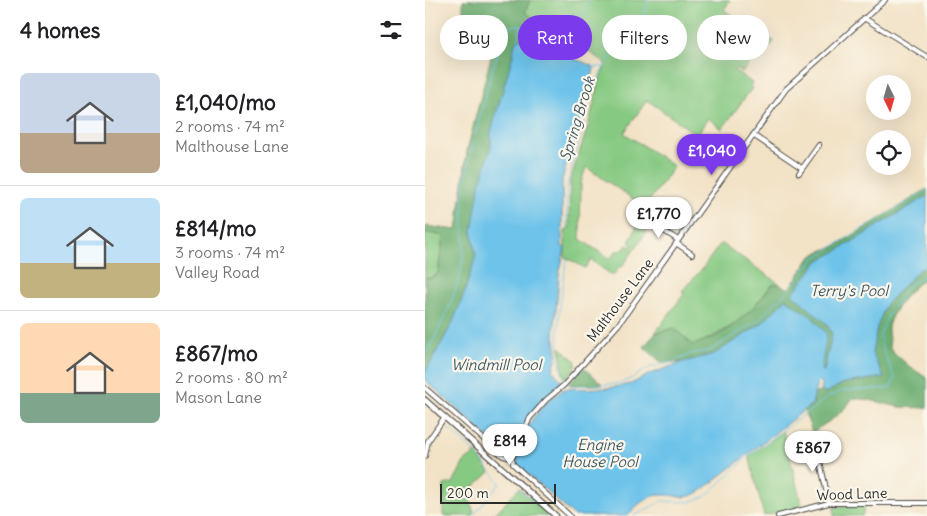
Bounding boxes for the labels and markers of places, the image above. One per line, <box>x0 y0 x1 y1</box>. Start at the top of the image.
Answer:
pin: £1,040 <box>671 134 753 176</box>
pin: £1,770 <box>618 196 700 239</box>
pin: £814 <box>480 424 540 466</box>
pin: £867 <box>783 430 843 473</box>

